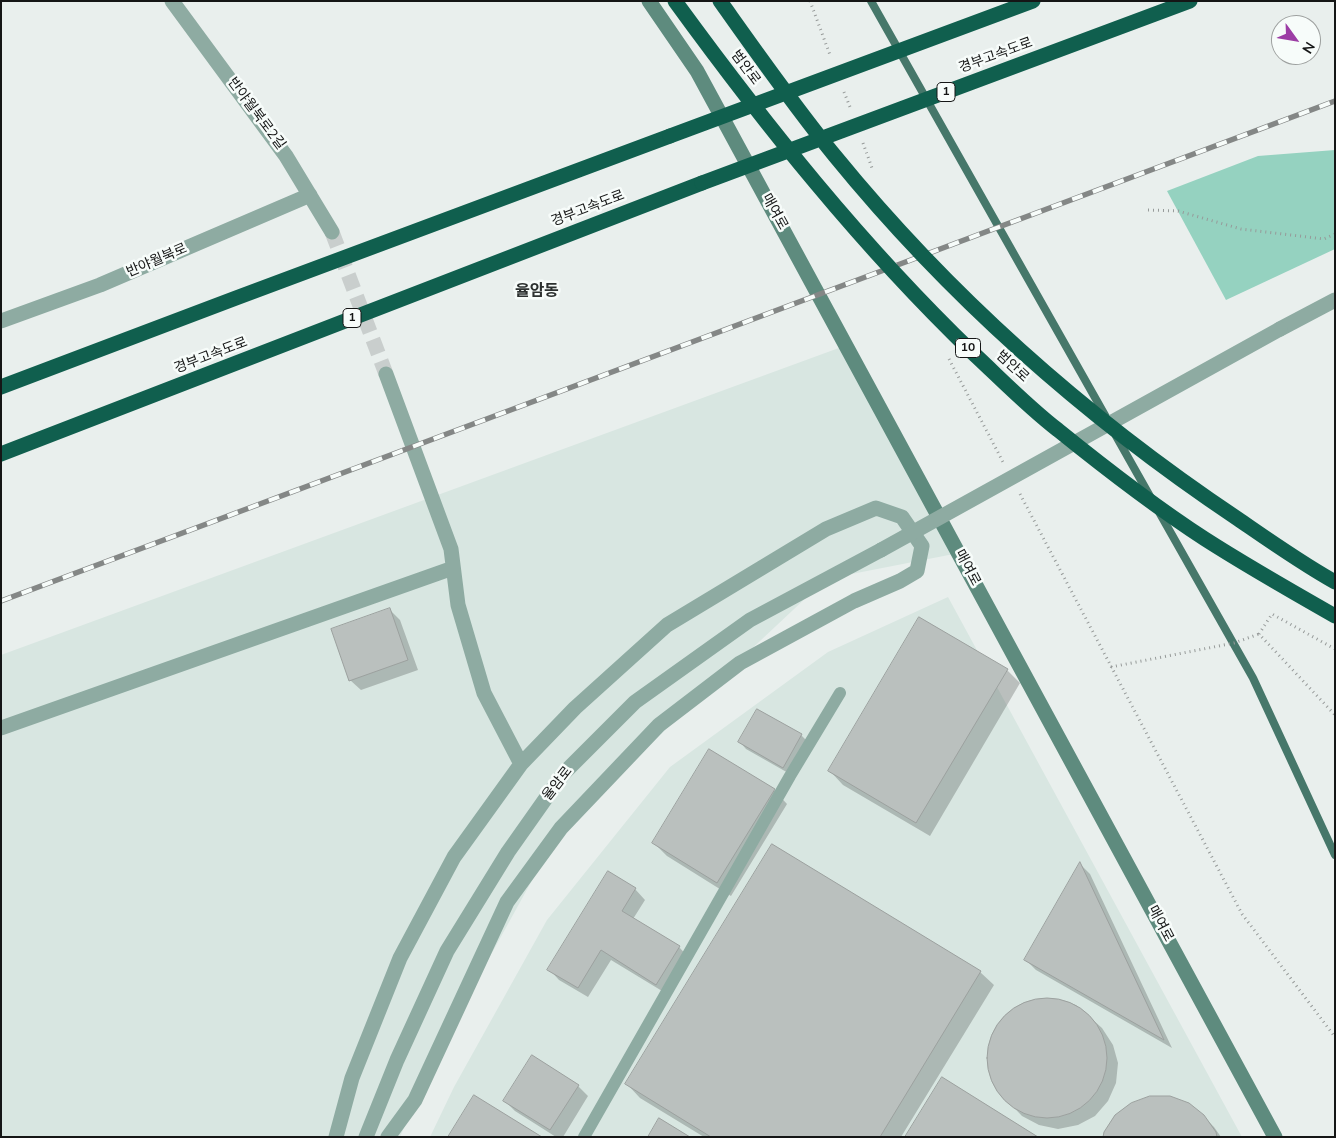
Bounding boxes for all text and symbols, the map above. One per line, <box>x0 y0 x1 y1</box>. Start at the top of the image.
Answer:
north arrow <box>1271 15 1321 65</box>
street label: 경부고속도로 <box>957 35 1035 77</box>
text: N <box>1297 38 1319 57</box>
street label: 범안로 <box>727 48 763 88</box>
street label: 반야월북로2길 <box>224 75 288 153</box>
road number: 1 <box>937 82 955 101</box>
street label: 경부고속도로 <box>549 187 627 231</box>
street label: 매여로 <box>757 191 791 233</box>
street label: 반야월북로 <box>124 241 190 281</box>
district label: 율암동 <box>515 282 559 302</box>
road number: 1 <box>343 308 361 328</box>
street label: 경부고속도로 <box>172 334 250 378</box>
road number: 10 <box>956 338 980 358</box>
street label: 범안로 <box>992 348 1032 386</box>
street label: 매여로 <box>951 547 983 589</box>
street label: 율암로 <box>539 764 577 804</box>
street label: 매여로 <box>1144 903 1176 945</box>

